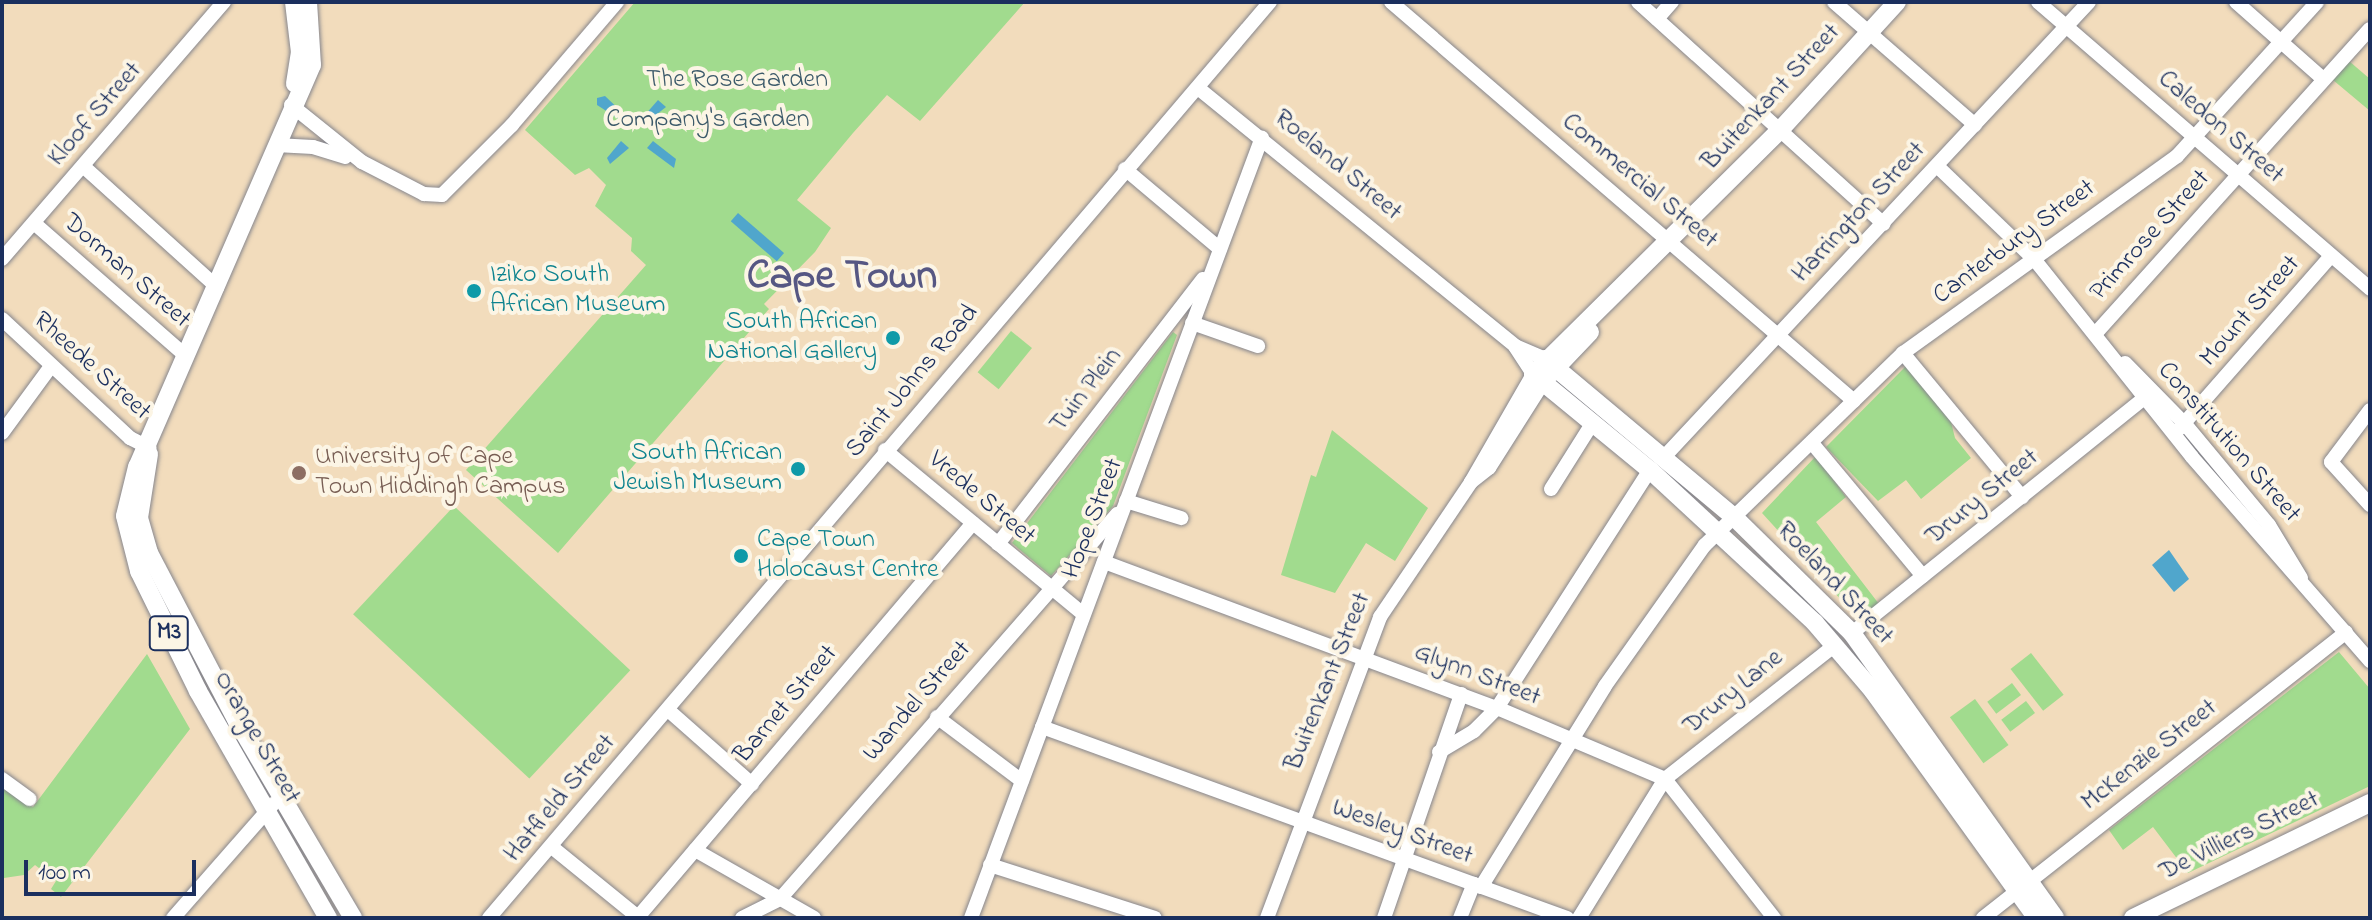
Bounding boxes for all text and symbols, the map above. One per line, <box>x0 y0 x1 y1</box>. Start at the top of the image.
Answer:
street label: Buitenkant Street <box>1696 18 1848 178</box>
street label: Kloof Street <box>42 56 150 174</box>
park label: The Rose Garden <box>646 65 828 97</box>
street label: Caledon Street <box>2150 65 2290 191</box>
street label: Roeland Street <box>1267 103 1407 229</box>
park label: Company's Garden <box>606 105 810 137</box>
street label: Commercial Street <box>1554 108 1724 256</box>
street label: Harrington Street <box>1787 136 1933 290</box>
street label: Primrose Street <box>2084 164 2218 308</box>
street label: Canterbury Street <box>1928 174 2102 312</box>
street label: Dorman Street <box>55 208 197 336</box>
street label: Mount Street <box>2194 250 2308 374</box>
district label: Cape Town <box>747 252 937 302</box>
place label: Iziko South African Museum <box>490 260 665 322</box>
marker: Iziko South African Museum <box>465 282 483 300</box>
street label: Saint Johns Road <box>840 299 986 465</box>
street label: Rheede Street <box>25 306 157 428</box>
place label: South African National Gallery <box>708 307 877 368</box>
marker: South African National Gallery <box>884 329 902 347</box>
street label: Tuin Plein <box>1044 342 1130 440</box>
street label: Constitution Street <box>2150 356 2306 530</box>
place label: South African Jewish Museum <box>613 438 782 500</box>
place label: University of Cape Town Hiddingh Campus <box>315 442 565 504</box>
street label: Drury Street <box>1920 443 2046 553</box>
street label: Vrede Street <box>921 445 1041 553</box>
street label: Hope Street <box>1057 454 1131 584</box>
marker: South African Jewish Museum <box>789 460 807 478</box>
marker: University of Cape Town Hiddingh Campus <box>290 464 308 482</box>
street label: Roeland Street <box>1769 516 1899 652</box>
place label: Cape Town Holocaust Centre <box>757 525 939 586</box>
marker: Cape Town Holocaust Centre <box>732 547 750 565</box>
street label: Buitenkant Street <box>1279 588 1379 776</box>
road number: M3 <box>147 613 191 653</box>
street label: Wandel Street <box>857 635 979 769</box>
street label: Glynn Street <box>1409 638 1545 714</box>
street label: Barnet Street <box>729 640 845 770</box>
street label: Drury Lane <box>1678 643 1790 743</box>
street label: Orange Street <box>206 666 306 810</box>
street label: McKenzie Street <box>2076 693 2224 819</box>
street label: Hatfield Street <box>499 729 623 869</box>
street label: De Villiers Street <box>2155 785 2325 889</box>
street label: Wesley Street <box>1327 793 1477 873</box>
scale bar <box>28 844 200 894</box>
text: 100 m <box>38 856 91 891</box>

